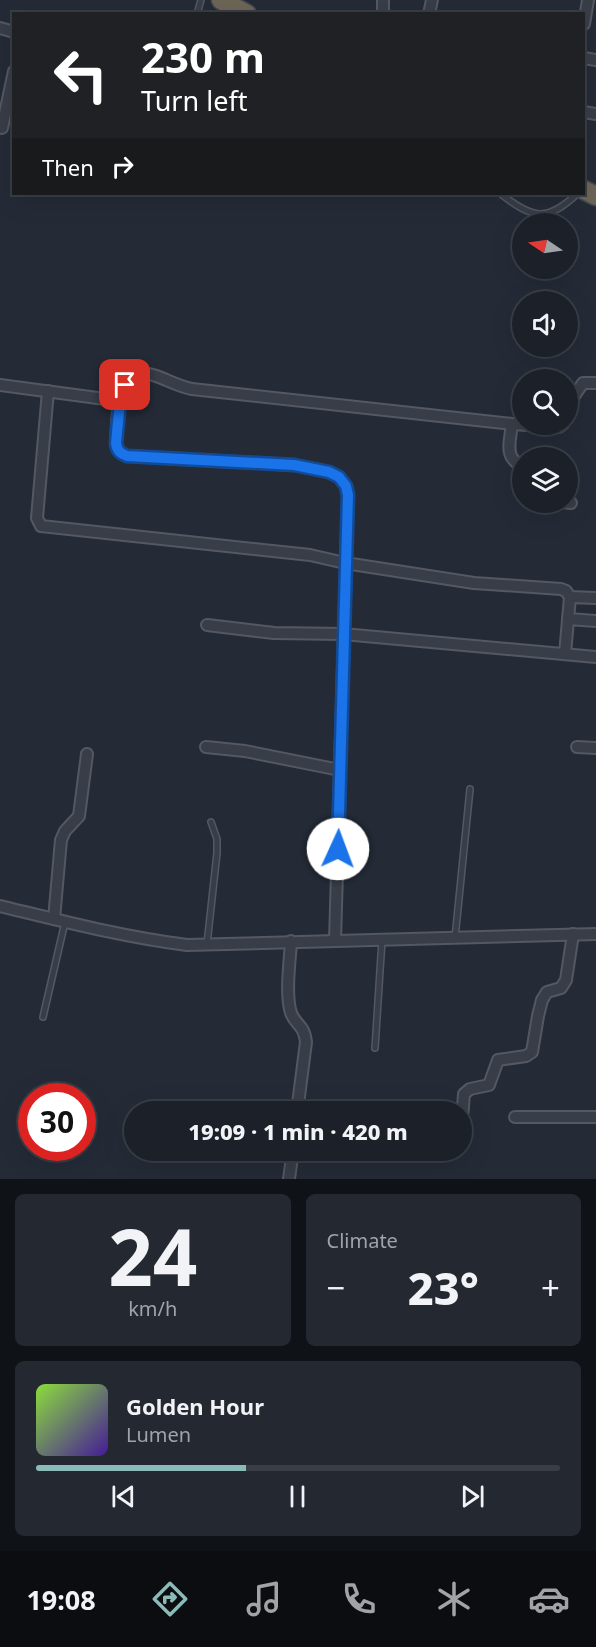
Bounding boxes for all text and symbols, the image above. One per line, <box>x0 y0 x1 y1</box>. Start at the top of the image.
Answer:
text: 230 m <box>141 28 265 85</box>
icon: left <box>42 36 120 114</box>
text: Turn left <box>141 82 247 119</box>
icon: right <box>106 150 139 183</box>
text: Then <box>42 152 94 182</box>
north arrow <box>512 213 578 279</box>
map controls <box>512 213 578 513</box>
button: sound <box>512 291 578 357</box>
pin <box>99 359 150 410</box>
icon: arrive <box>108 368 141 401</box>
button: search <box>512 369 578 435</box>
button: layers <box>512 447 578 513</box>
position arrow <box>306 817 370 881</box>
speed limit sign: 30 <box>18 1083 96 1161</box>
text: 19:09 · 1 min · 420 m <box>188 1116 408 1146</box>
text: 24 <box>108 1203 197 1309</box>
text: Climate <box>327 1227 398 1254</box>
text: 23° <box>408 1257 479 1318</box>
text: − <box>327 1265 345 1310</box>
text: + <box>541 1265 560 1310</box>
text: km/h <box>128 1295 177 1322</box>
text: Golden Hour <box>126 1391 264 1421</box>
text: Lumen <box>126 1421 191 1448</box>
icon: previous <box>107 1480 140 1513</box>
icon: pause <box>281 1480 314 1513</box>
icon: next <box>456 1480 489 1513</box>
icon: directions <box>149 1578 191 1620</box>
icon: music <box>243 1578 285 1620</box>
icon: phone <box>338 1578 380 1620</box>
icon: climate <box>433 1578 475 1620</box>
icon: car <box>528 1578 570 1620</box>
text: 19:08 <box>26 1581 96 1618</box>

